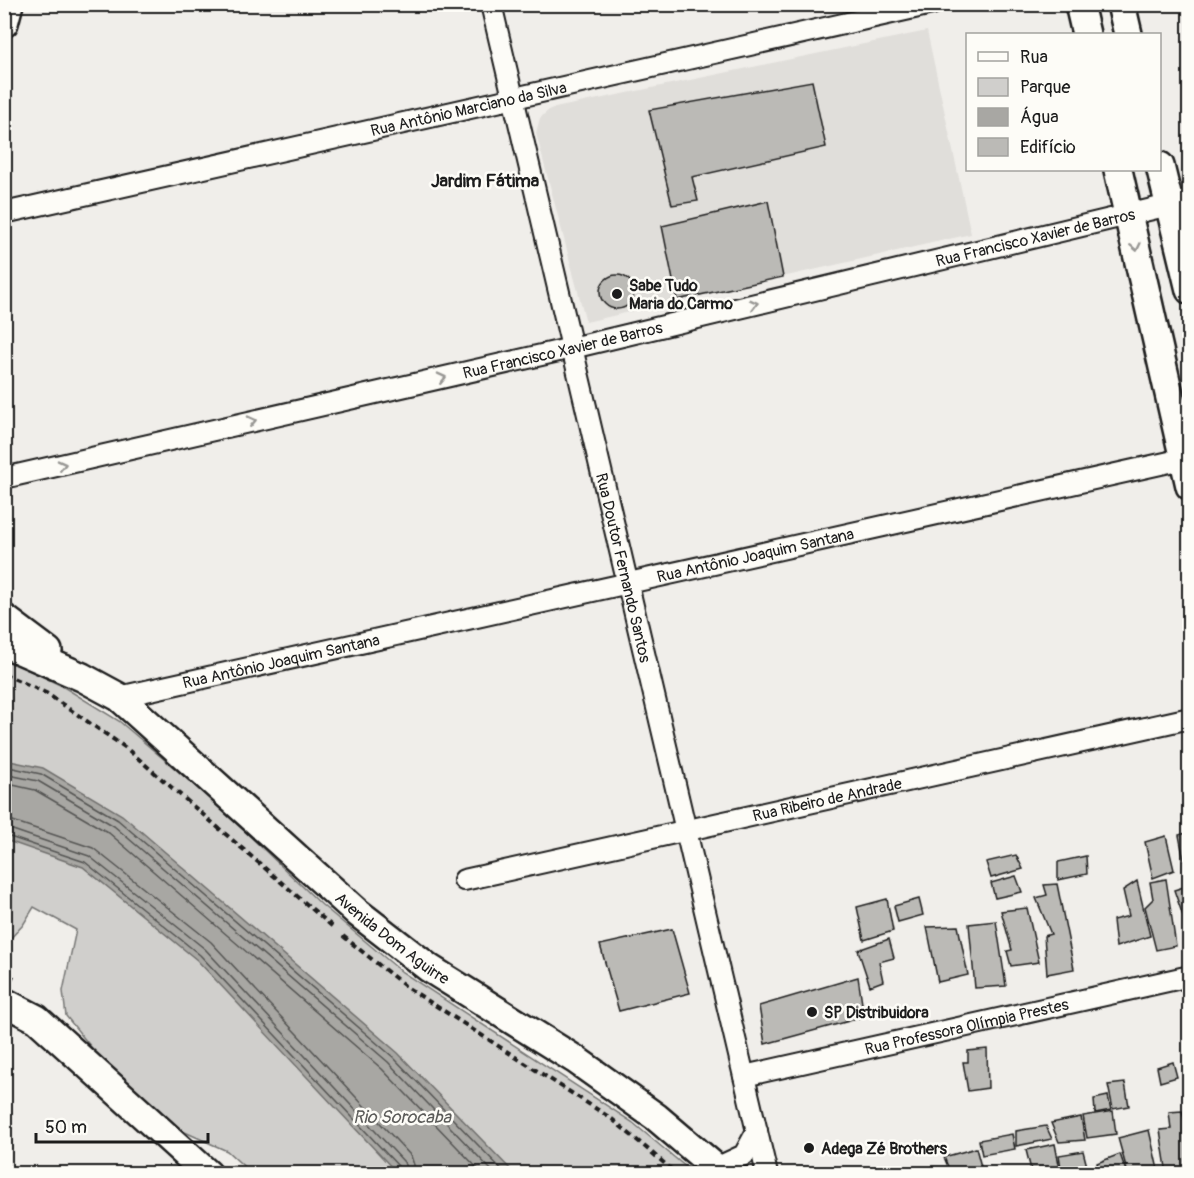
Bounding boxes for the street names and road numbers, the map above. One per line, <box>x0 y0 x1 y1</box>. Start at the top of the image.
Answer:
street label: Rua Antônio Marciano da Silva <box>369 78 569 141</box>
street label: Rua Francisco Xavier de Barros <box>934 205 1137 272</box>
street label: Rua Francisco Xavier de Barros <box>461 318 665 384</box>
street label: Rua Doutor Fernando Santos <box>591 471 655 665</box>
street label: Rua Antônio Joaquim Santana <box>655 524 856 587</box>
street label: Rua Antônio Joaquim Santana <box>181 630 382 693</box>
street label: Rua Ribeiro de Andrade <box>751 774 904 826</box>
street label: Avenida Dom Aguirre <box>331 888 453 989</box>
street label: Rua Professora Olímpia Prestes <box>863 995 1071 1060</box>

